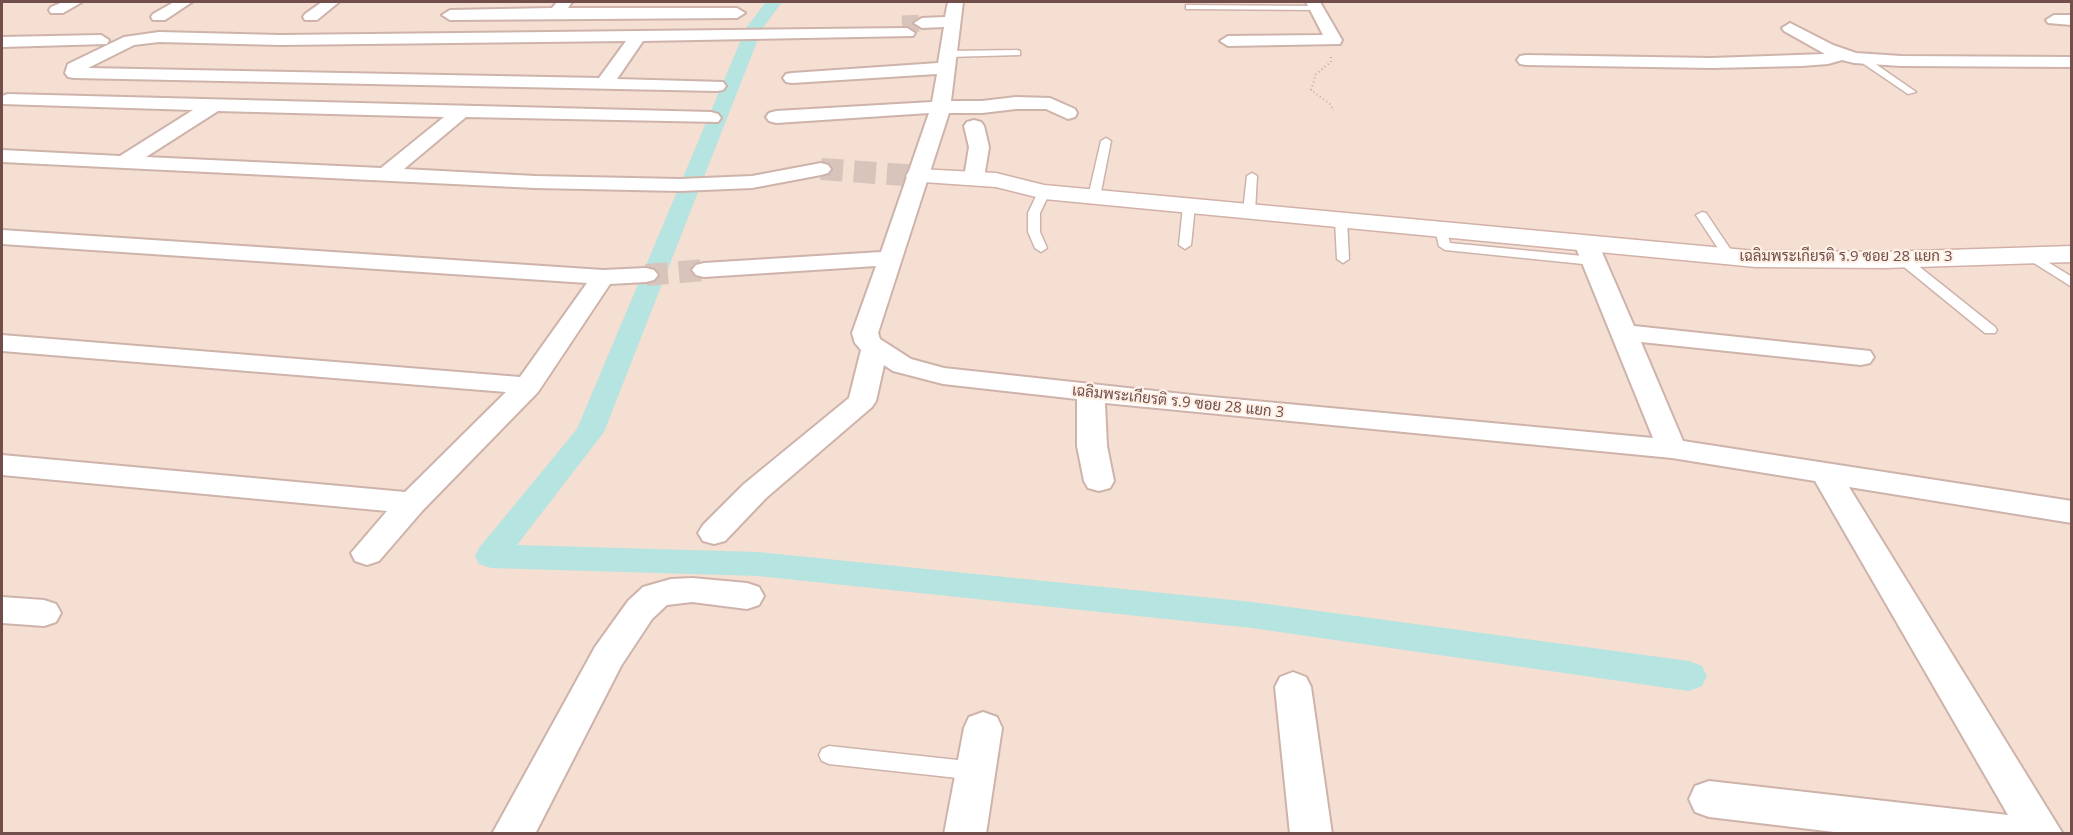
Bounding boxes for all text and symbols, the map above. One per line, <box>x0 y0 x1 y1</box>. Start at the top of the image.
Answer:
street label: เฉลิมพระเกียรติ ร.9 ซอย 28 แยก 3 <box>1740 248 1952 266</box>
street label: เฉลิมพระเกียรติ ร.9 ซอย 28 แยก 3 <box>1071 382 1285 422</box>

